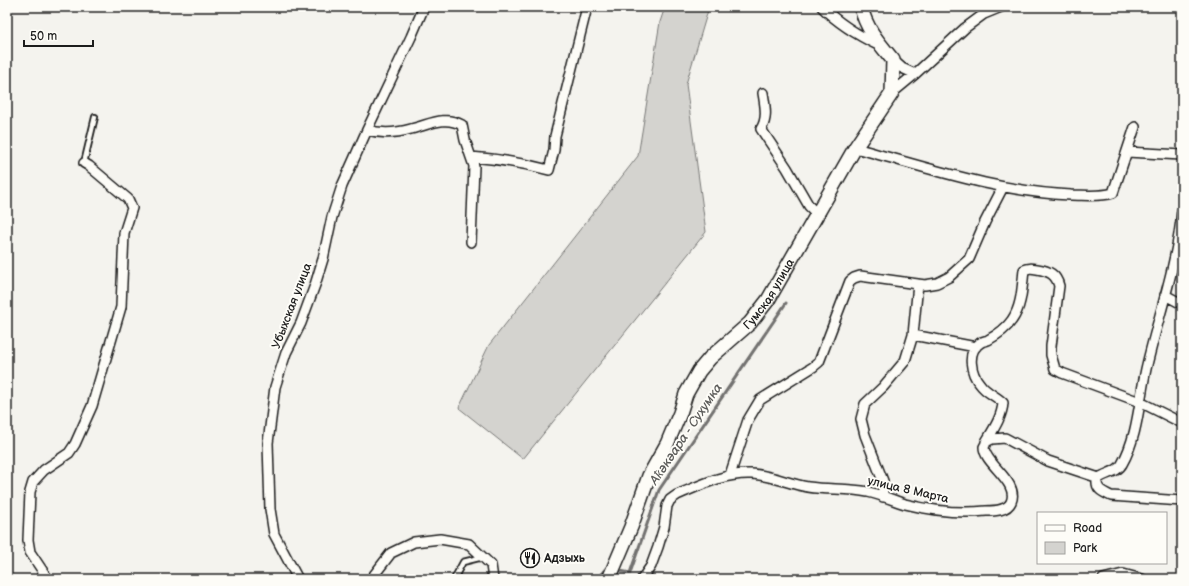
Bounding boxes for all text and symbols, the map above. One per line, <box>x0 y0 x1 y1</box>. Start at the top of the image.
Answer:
scale bar <box>24 22 93 48</box>
text: 50 m <box>30 29 57 44</box>
street label: Гумская улица <box>740 256 798 333</box>
street label: Убыхская улица <box>269 261 315 351</box>
water label: Аҟәкәара - Сухумка <box>646 380 726 489</box>
street label: улица 8 Марта <box>866 473 950 507</box>
legend <box>1037 512 1167 564</box>
text: Road <box>1073 521 1102 536</box>
text: Park <box>1073 541 1097 556</box>
restaurant icon: Адзыхь <box>519 547 541 569</box>
place label: Адзыхь <box>543 551 586 566</box>

